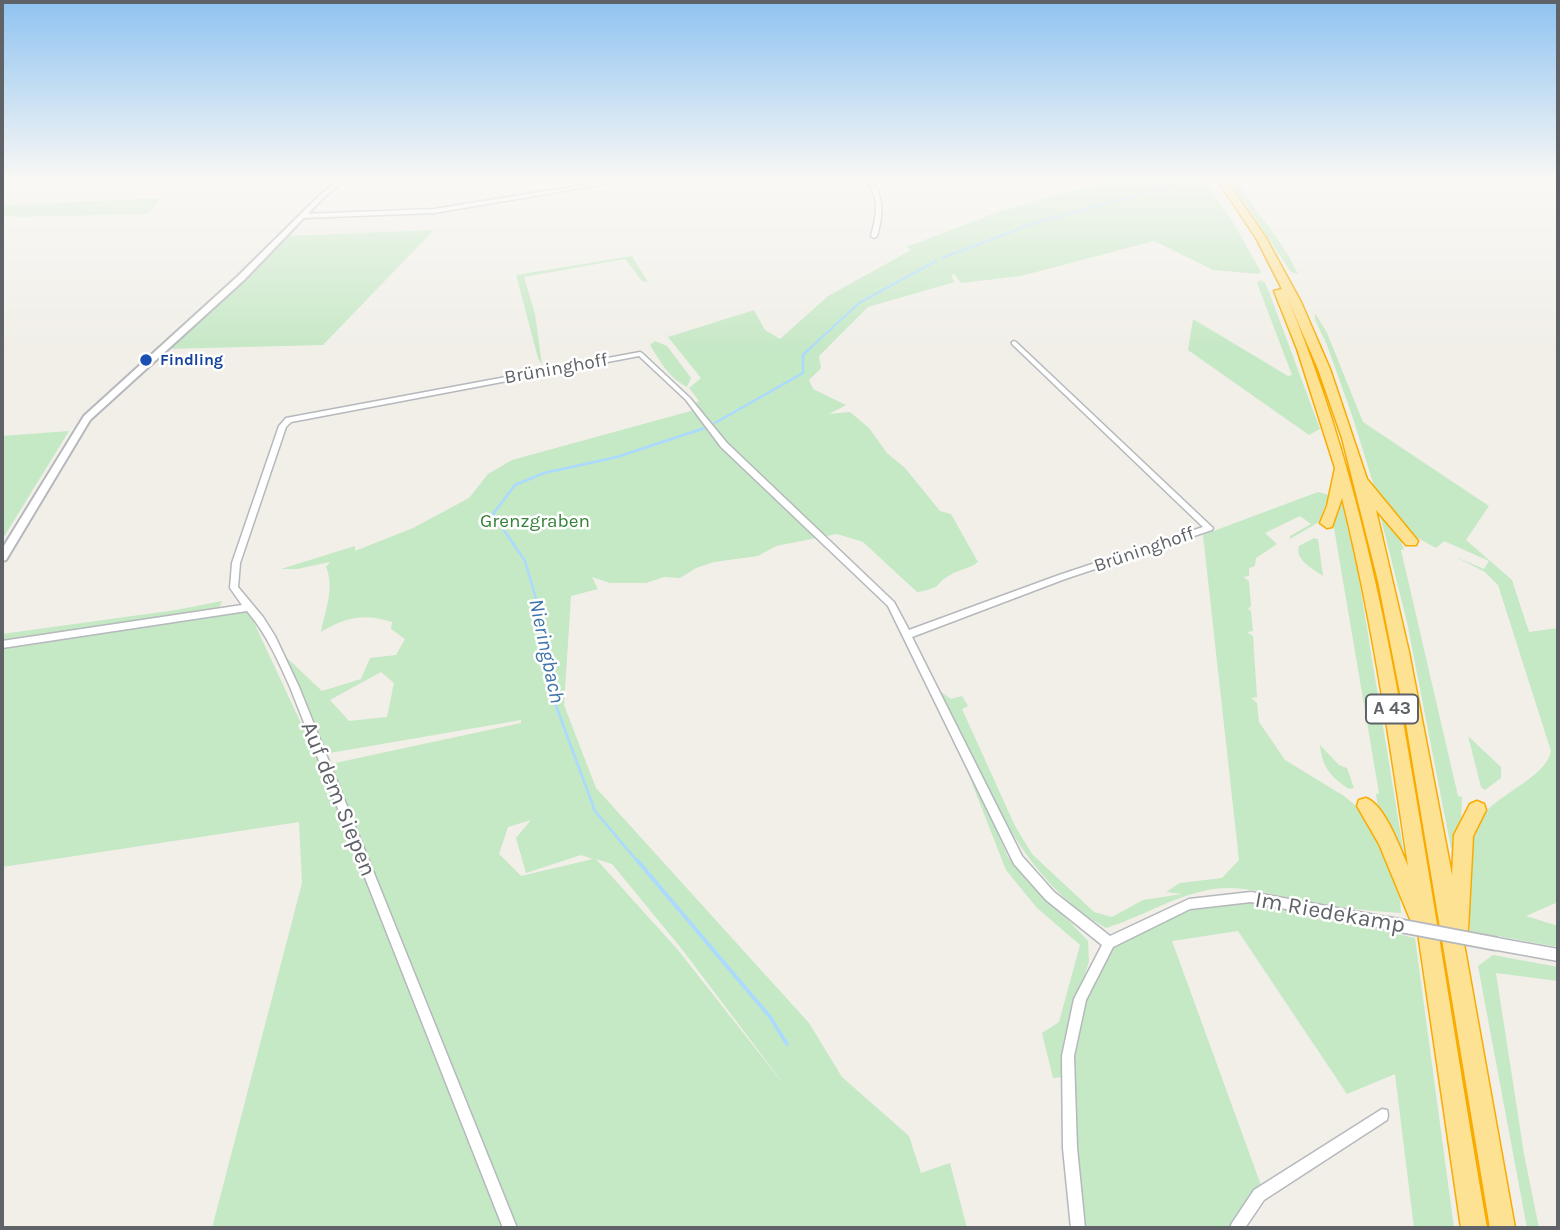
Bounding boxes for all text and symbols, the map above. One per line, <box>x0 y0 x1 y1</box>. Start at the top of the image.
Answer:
street label: Brüninghoff <box>503 349 609 389</box>
place label: Findling <box>160 350 223 370</box>
marker: Findling <box>138 352 154 368</box>
park label: Grenzgraben <box>480 511 590 533</box>
street label: Brüninghoff <box>1091 522 1197 578</box>
water label: Nieringbach <box>523 597 569 705</box>
road number: A 43 <box>1366 694 1418 724</box>
street label: Auf dem Siepen <box>294 718 382 880</box>
street label: Im Riedekamp <box>1253 886 1407 940</box>

